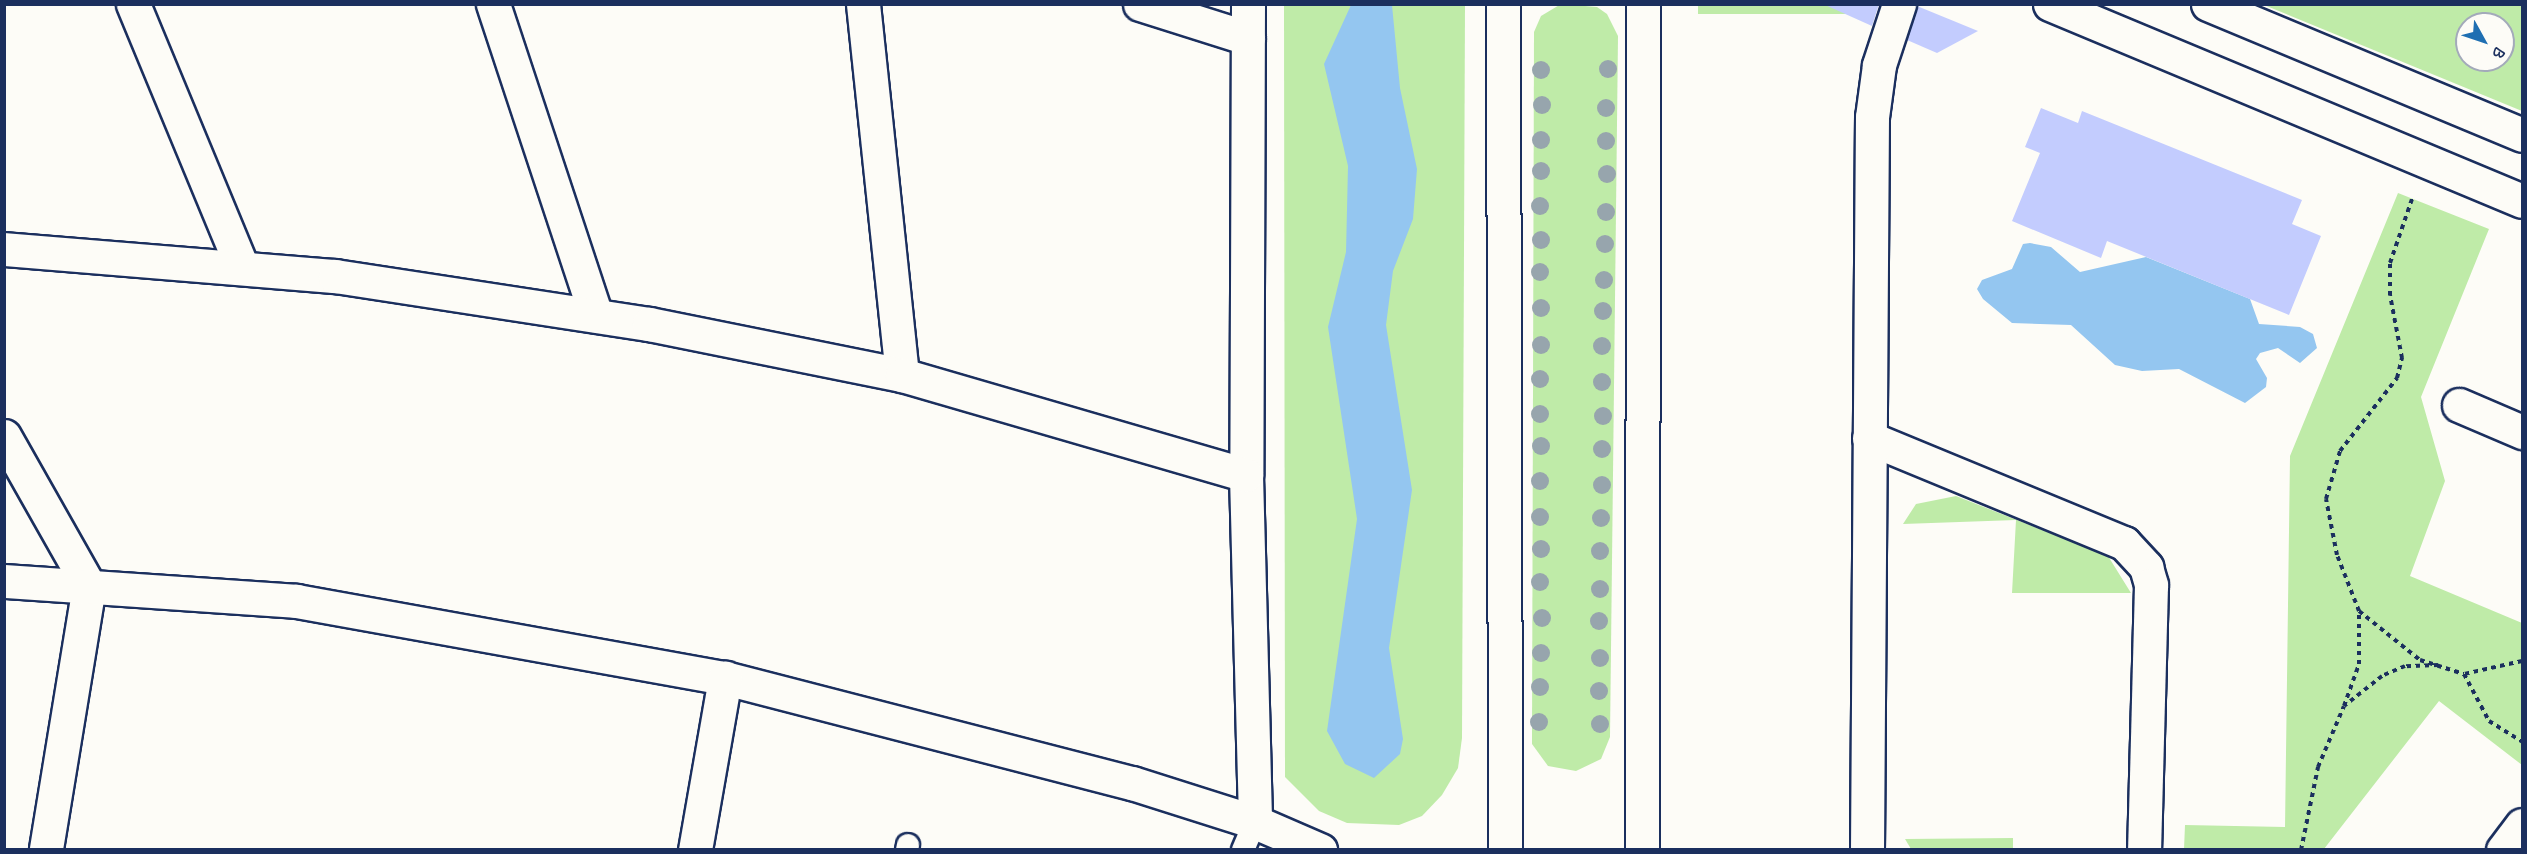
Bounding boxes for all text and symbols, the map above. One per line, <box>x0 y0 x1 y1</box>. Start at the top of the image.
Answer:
north arrow <box>2455 12 2515 72</box>
text: B <box>2486 42 2509 63</box>

